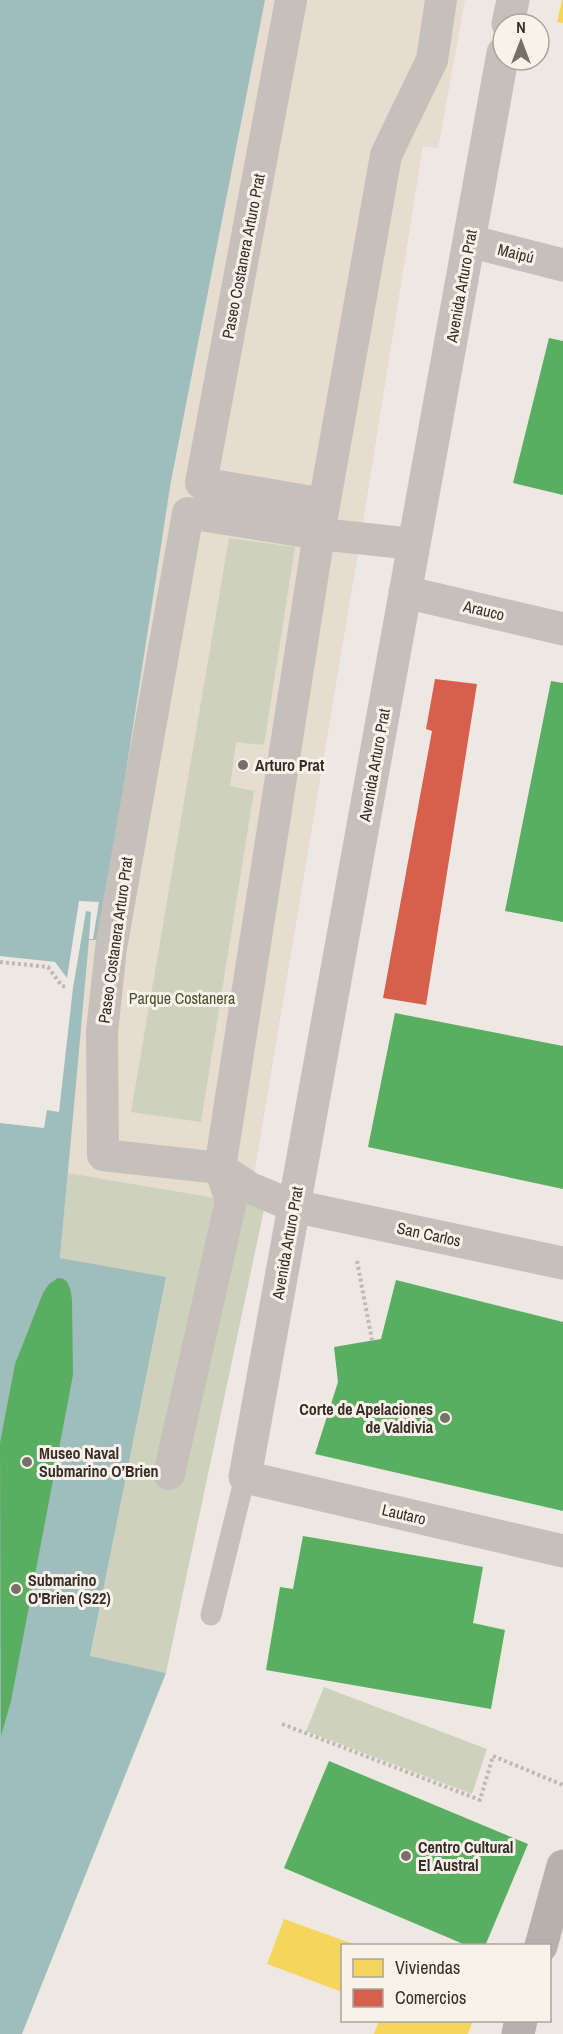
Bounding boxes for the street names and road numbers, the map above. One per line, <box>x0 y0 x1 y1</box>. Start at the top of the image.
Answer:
street label: Paseo Costanera Arturo Prat <box>216 171 270 340</box>
street label: Avenida Arturo Prat <box>440 227 482 345</box>
street label: Maipú <box>496 238 536 268</box>
street label: Arauco <box>460 594 507 625</box>
street label: Avenida Arturo Prat <box>353 706 395 824</box>
street label: Paseo Costanera Arturo Prat <box>92 855 138 1025</box>
street label: Avenida Arturo Prat <box>266 1184 308 1302</box>
street label: San Carlos <box>395 1216 463 1252</box>
street label: Lautaro <box>380 1498 428 1530</box>

